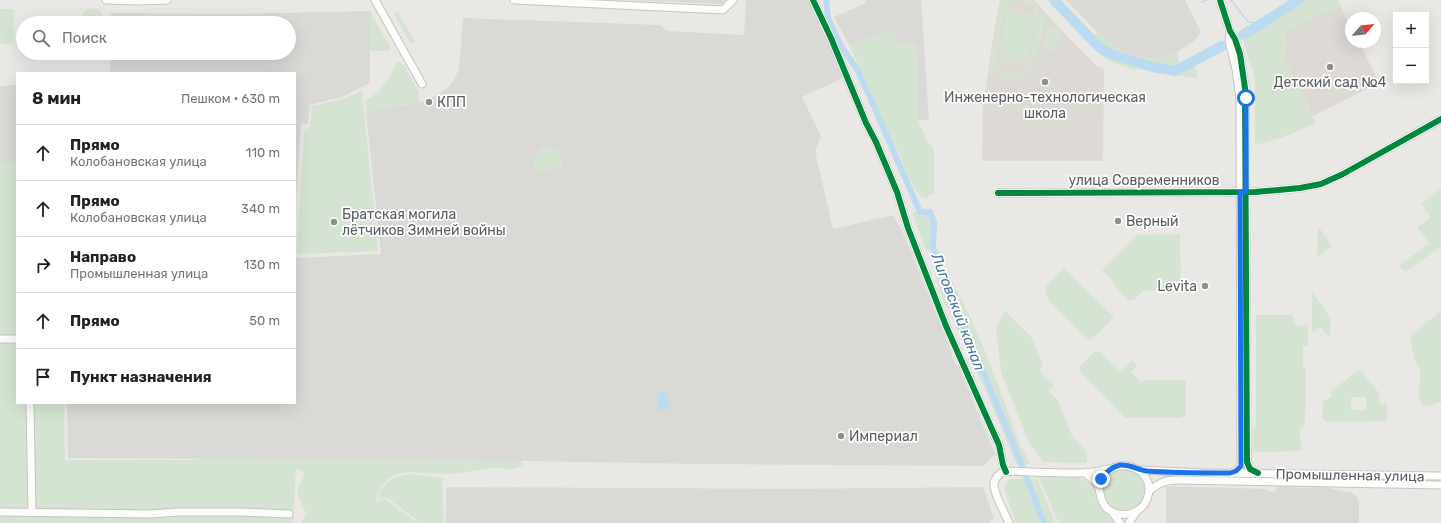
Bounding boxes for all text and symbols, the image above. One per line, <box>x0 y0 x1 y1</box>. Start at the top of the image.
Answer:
north arrow <box>1345 12 1381 48</box>
map controls <box>1393 12 1429 84</box>
button: + <box>1393 12 1429 48</box>
search box <box>16 16 296 60</box>
icon: search <box>30 27 52 49</box>
text: Поиск <box>62 29 107 47</box>
button: − <box>1393 48 1429 84</box>
marker: Детский сад №4 <box>1325 62 1335 72</box>
place label: Детский сад №4 <box>1274 74 1387 91</box>
marker: Инженерно-технологическая школа <box>1040 77 1050 87</box>
text: 8 мин <box>32 88 81 108</box>
place label: Инженерно-технологическая школа <box>944 89 1146 122</box>
route start <box>1237 89 1255 107</box>
text: Пешком · 630 m <box>181 91 280 106</box>
place label: КПП <box>437 94 466 111</box>
marker: КПП <box>424 97 434 107</box>
text: Прямо <box>70 136 120 154</box>
icon: ahead <box>32 142 54 164</box>
text: 110 m <box>246 145 280 160</box>
text: Колобановская улица <box>70 154 207 169</box>
street label: улица Современников <box>1068 172 1220 189</box>
text: Прямо <box>70 192 120 210</box>
icon: ahead <box>32 198 54 220</box>
text: 340 m <box>241 201 280 216</box>
place label: Братская могила лётчиков Зимней войны <box>342 206 506 239</box>
text: Колобановская улица <box>70 210 207 225</box>
place label: Верный <box>1126 213 1179 230</box>
marker: Верный <box>1113 216 1123 226</box>
marker: Братская могила лётчиков Зимней войны <box>329 217 339 227</box>
text: Направо <box>70 248 136 266</box>
water label: Лиговский канал <box>927 250 989 373</box>
icon: right <box>32 254 54 276</box>
text: 130 m <box>244 257 280 272</box>
text: Промышленная улица <box>70 266 208 281</box>
place label: Levita <box>1157 278 1197 295</box>
marker: Levita <box>1200 281 1210 291</box>
icon: ahead <box>32 310 54 332</box>
text: Прямо <box>70 312 120 330</box>
text: 50 m <box>249 313 280 328</box>
icon: arrive <box>32 366 54 388</box>
text: Пункт назначения <box>70 368 212 386</box>
place label: Империал <box>849 428 918 445</box>
marker: Империал <box>836 431 846 441</box>
street label: Промышленная улица <box>1275 466 1425 485</box>
route end <box>1092 470 1110 488</box>

